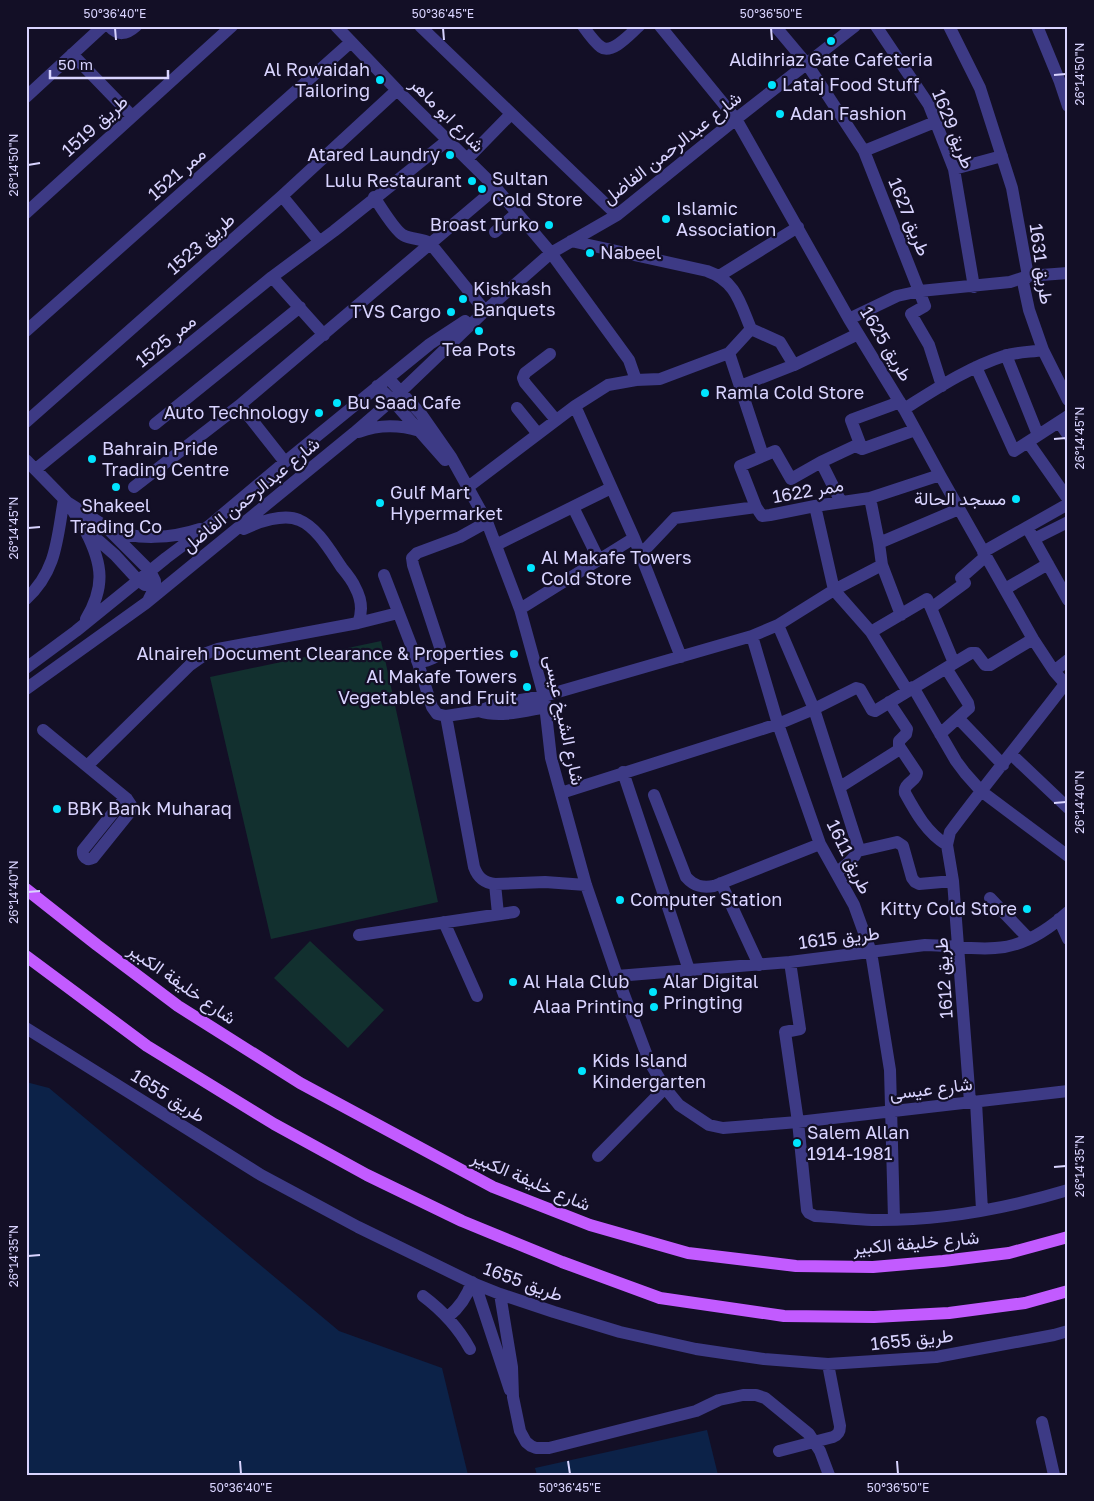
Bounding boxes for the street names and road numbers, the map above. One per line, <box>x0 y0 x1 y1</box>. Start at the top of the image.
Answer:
street label: شارع ابو ماهر <box>404 72 490 158</box>
street label: شارع عبدالرحمن الفاضل <box>597 86 747 210</box>
street label: طريق 1629 <box>927 86 980 172</box>
street label: طريق 1519 <box>57 90 133 161</box>
street label: ممر 1521 <box>143 142 211 205</box>
street label: طريق 1627 <box>883 174 936 259</box>
street label: طريق 1523 <box>162 208 239 279</box>
street label: طريق 1631 <box>1024 222 1059 306</box>
street label: طريق 1625 <box>855 302 918 385</box>
street label: ممر 1525 <box>131 309 201 372</box>
street label: شارع عبدالرحمن الفاضل <box>177 432 325 558</box>
street label: ممر 1622 <box>771 473 845 508</box>
street label: شارع الشيخ عيسى <box>538 653 590 787</box>
street label: طريق 1611 <box>822 816 877 898</box>
street label: طريق 1615 <box>797 921 881 954</box>
street label: شارع خليفة الكبير <box>122 937 241 1030</box>
street label: طريق 1612 <box>929 937 958 1019</box>
street label: طريق 1655 <box>127 1064 210 1127</box>
street label: شارع عيسى <box>888 1072 974 1106</box>
street label: شارع خليفة الكبير <box>467 1145 594 1217</box>
street label: شارع خليفة الكبير <box>851 1226 980 1261</box>
street label: طريق 1655 <box>480 1257 566 1307</box>
street label: طريق 1655 <box>869 1324 955 1355</box>

